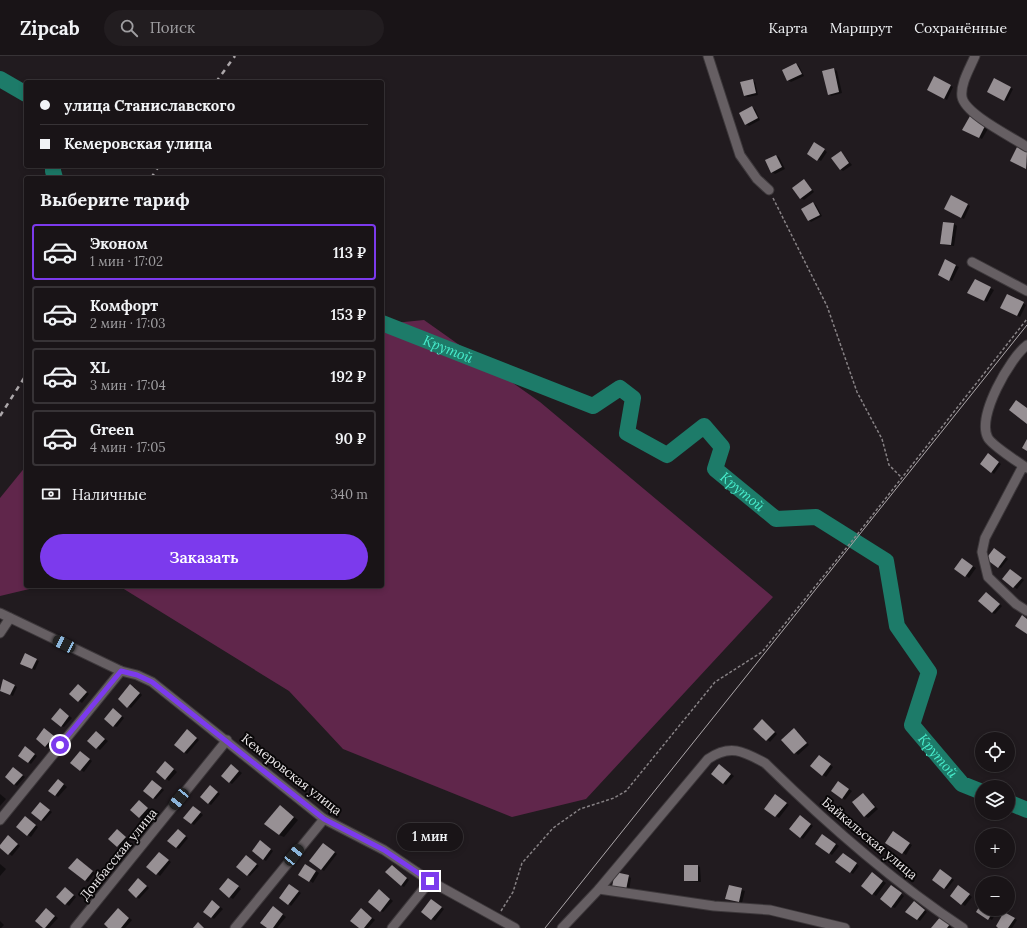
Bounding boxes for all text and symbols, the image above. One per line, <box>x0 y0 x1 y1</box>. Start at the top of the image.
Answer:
search box <box>104 10 384 46</box>
text: Zipcab <box>20 16 80 40</box>
icon: search <box>118 17 140 39</box>
text: Поиск <box>150 18 195 37</box>
text: Карта <box>768 19 808 37</box>
text: Маршрут <box>830 19 892 37</box>
text: Сохранённые <box>914 19 1007 37</box>
text: улица Станиславского <box>64 96 235 115</box>
text: Кемеровская улица <box>64 134 212 153</box>
text: Выберите тариф <box>40 188 190 211</box>
icon: car <box>42 234 78 270</box>
text: Эконом <box>90 234 148 253</box>
text: 113 ₽ <box>333 243 366 262</box>
text: 1 мин · 17:02 <box>90 253 163 270</box>
icon: car <box>42 296 78 332</box>
text: Комфорт <box>90 296 158 315</box>
text: 153 ₽ <box>331 305 366 324</box>
text: 2 мин · 17:03 <box>90 315 166 332</box>
water label: Крутой <box>420 331 476 367</box>
icon: car <box>42 358 78 394</box>
text: XL <box>90 358 110 377</box>
text: 192 ₽ <box>330 367 366 386</box>
text: 3 мин · 17:04 <box>90 377 166 394</box>
icon: car <box>42 420 78 456</box>
text: Green <box>90 420 134 439</box>
text: 90 ₽ <box>335 429 366 448</box>
text: 4 мин · 17:05 <box>90 439 166 456</box>
water label: Крутой <box>717 468 769 515</box>
icon: cash <box>40 483 62 505</box>
text: Наличные <box>72 485 147 504</box>
text: 340 m <box>331 486 368 503</box>
button: Заказать <box>40 534 368 580</box>
car <box>51 633 77 655</box>
street label: Кемеровская улица <box>238 730 346 819</box>
water label: Крутой <box>914 730 962 782</box>
map controls <box>975 732 1015 916</box>
button: locate <box>975 732 1015 772</box>
route start <box>51 736 69 754</box>
button: layers <box>975 780 1015 820</box>
car <box>167 786 191 812</box>
street label: Байкальская улица <box>818 793 921 883</box>
street label: Донбасская улица <box>76 805 161 904</box>
callout: 1 мин <box>397 823 463 851</box>
text: 1 мин <box>412 828 448 845</box>
button: + <box>975 828 1015 868</box>
car <box>282 842 306 868</box>
route end <box>421 872 439 890</box>
button: − <box>975 876 1015 916</box>

